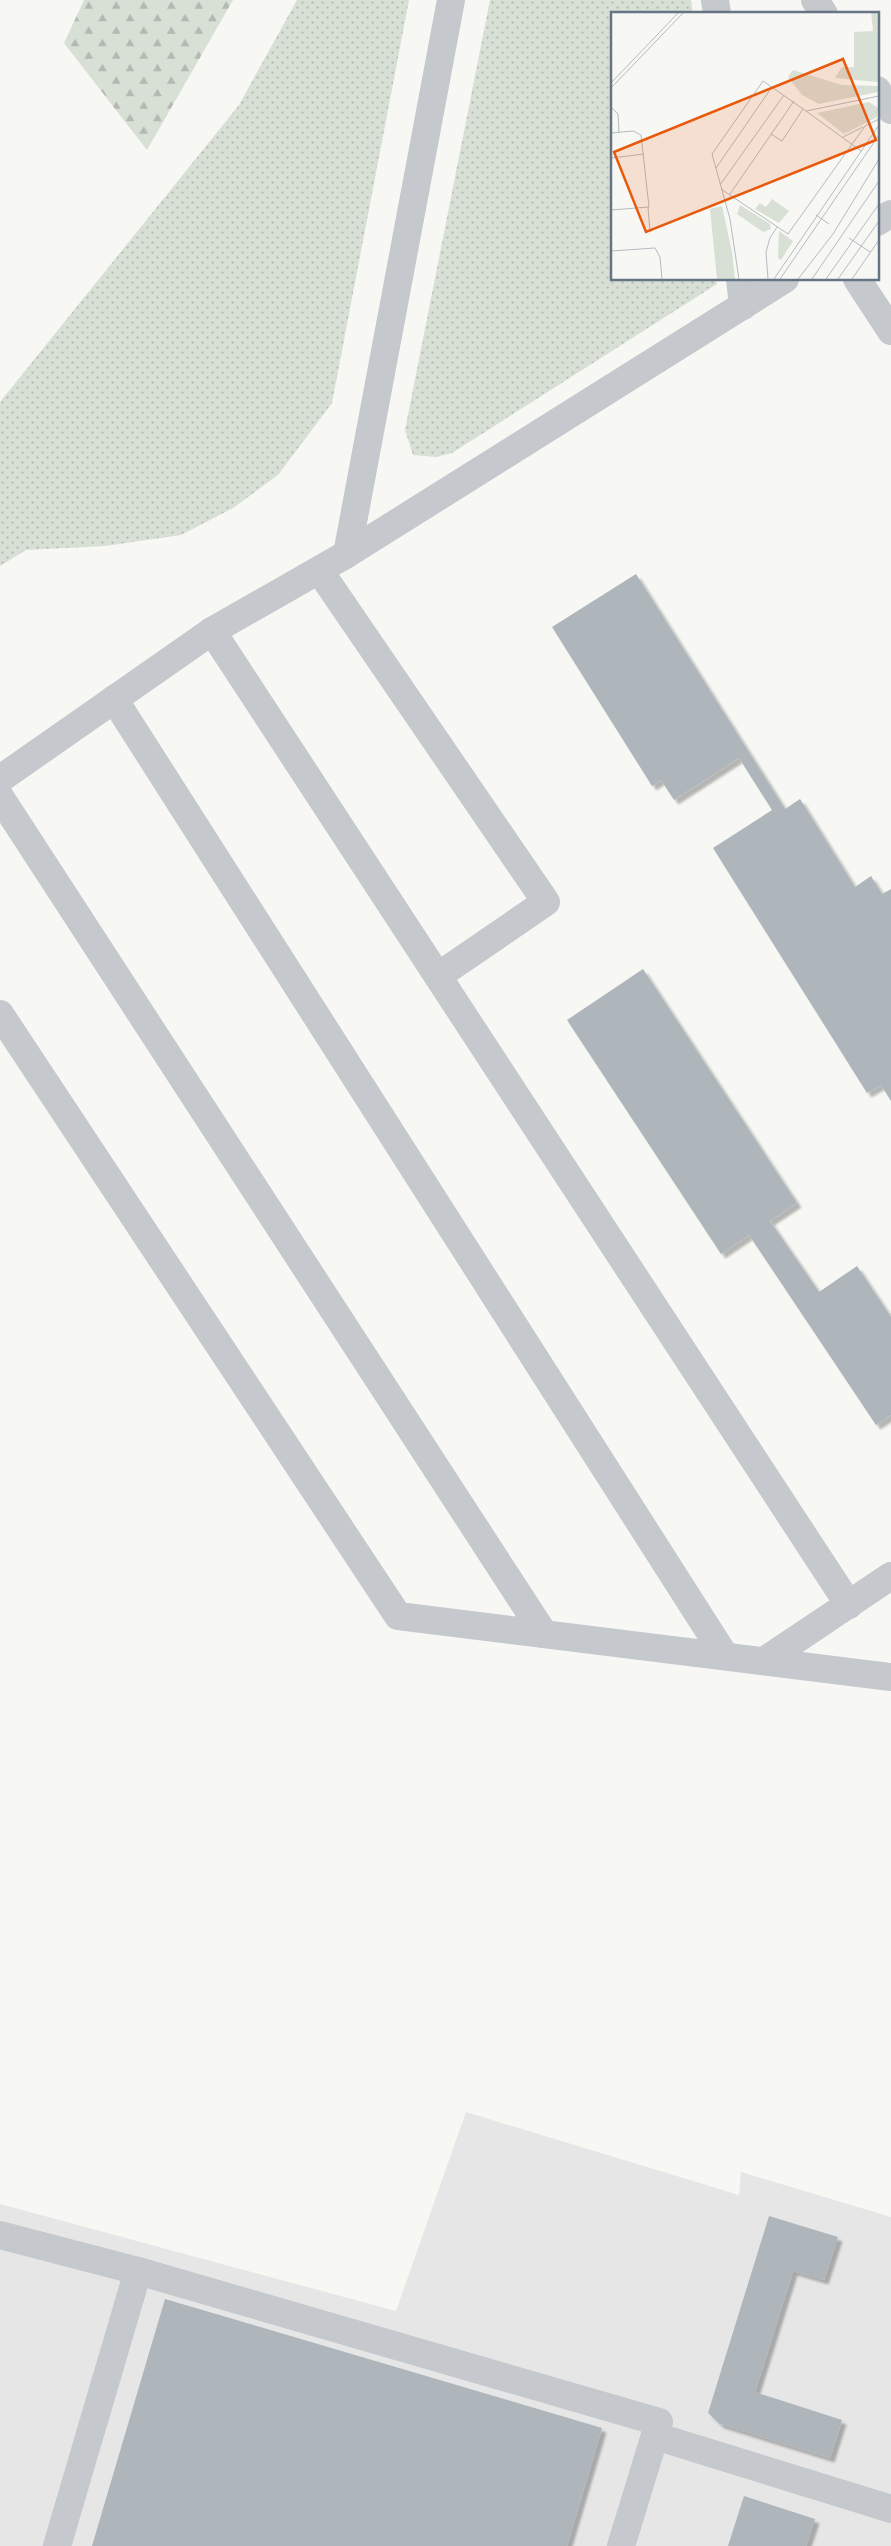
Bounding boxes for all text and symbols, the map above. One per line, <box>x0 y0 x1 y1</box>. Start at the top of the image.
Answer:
inset map <box>611 12 878 280</box>

